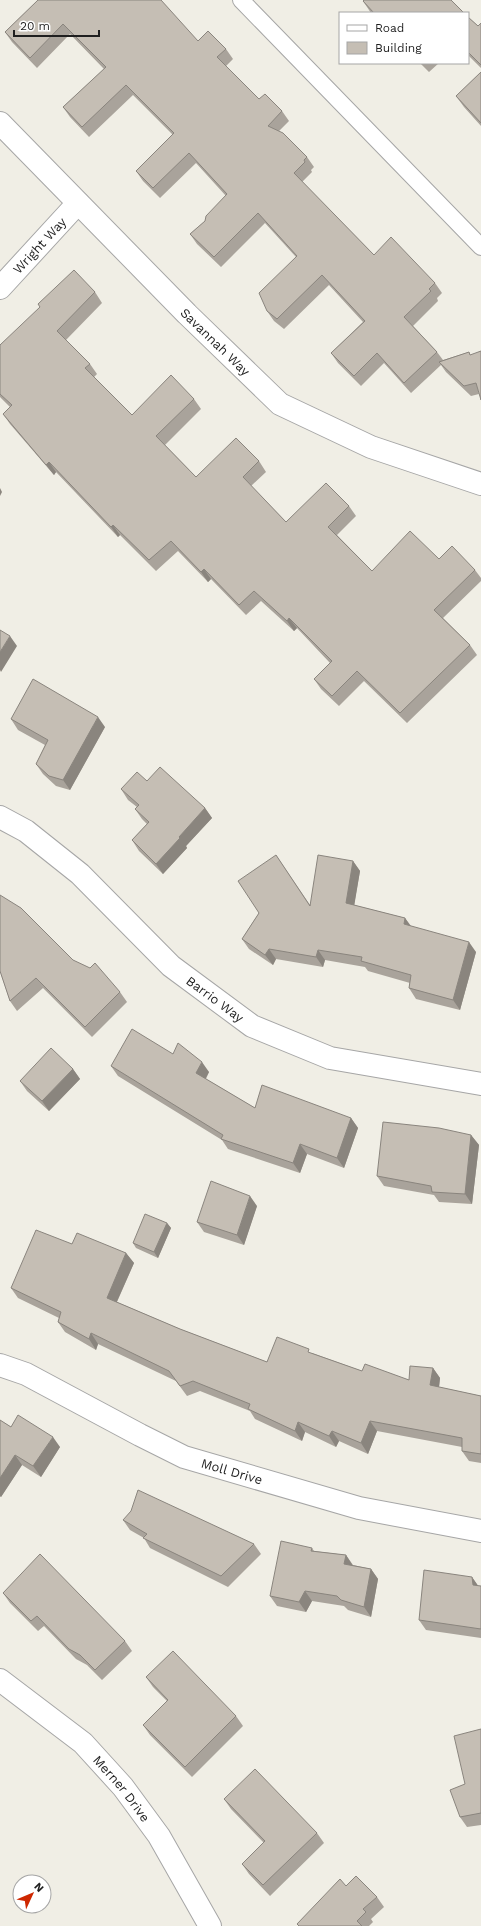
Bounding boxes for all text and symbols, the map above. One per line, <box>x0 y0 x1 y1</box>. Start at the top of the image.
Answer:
scale bar <box>14 12 99 38</box>
legend <box>339 12 469 64</box>
text: 20 m <box>20 19 50 33</box>
text: Road <box>375 21 404 35</box>
text: Building <box>375 41 422 55</box>
street label: Wright Way <box>10 214 69 277</box>
street label: Savannah Way <box>178 305 254 379</box>
street label: Barrio Way <box>184 973 247 1025</box>
street label: Moll Drive <box>200 1455 264 1487</box>
street label: Merner Drive <box>90 1752 153 1824</box>
north arrow <box>12 1874 52 1914</box>
text: N <box>31 1880 46 1895</box>

